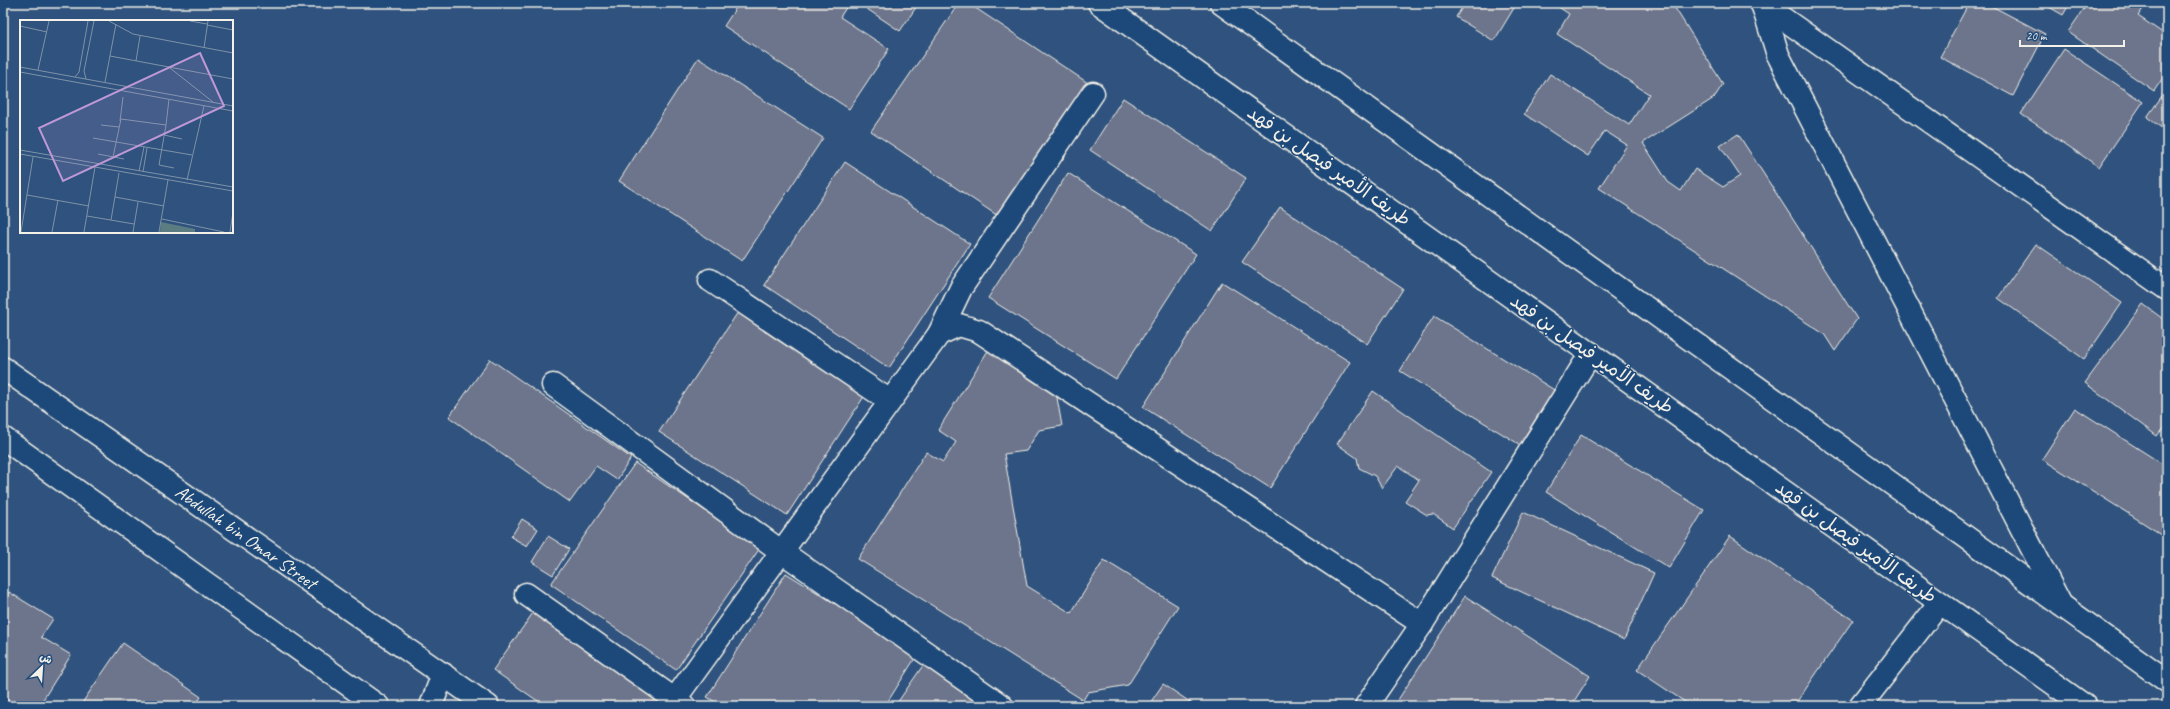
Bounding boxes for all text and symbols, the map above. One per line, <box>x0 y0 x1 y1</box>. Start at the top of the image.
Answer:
inset map <box>20 20 233 233</box>
scale bar <box>2020 22 2124 48</box>
text: 20 m <box>2026 28 2048 44</box>
street label: طريف الأمير فيصل بن فهد <box>1243 100 1416 231</box>
street label: طريف الأمير فيصل بن فهد <box>1506 288 1679 419</box>
street label: طريف الأمير فيصل بن فهد <box>1770 474 1942 609</box>
street label: Abdullah bin Omar Street <box>171 480 323 596</box>
north arrow <box>22 647 62 687</box>
text: ش <box>38 649 55 667</box>

